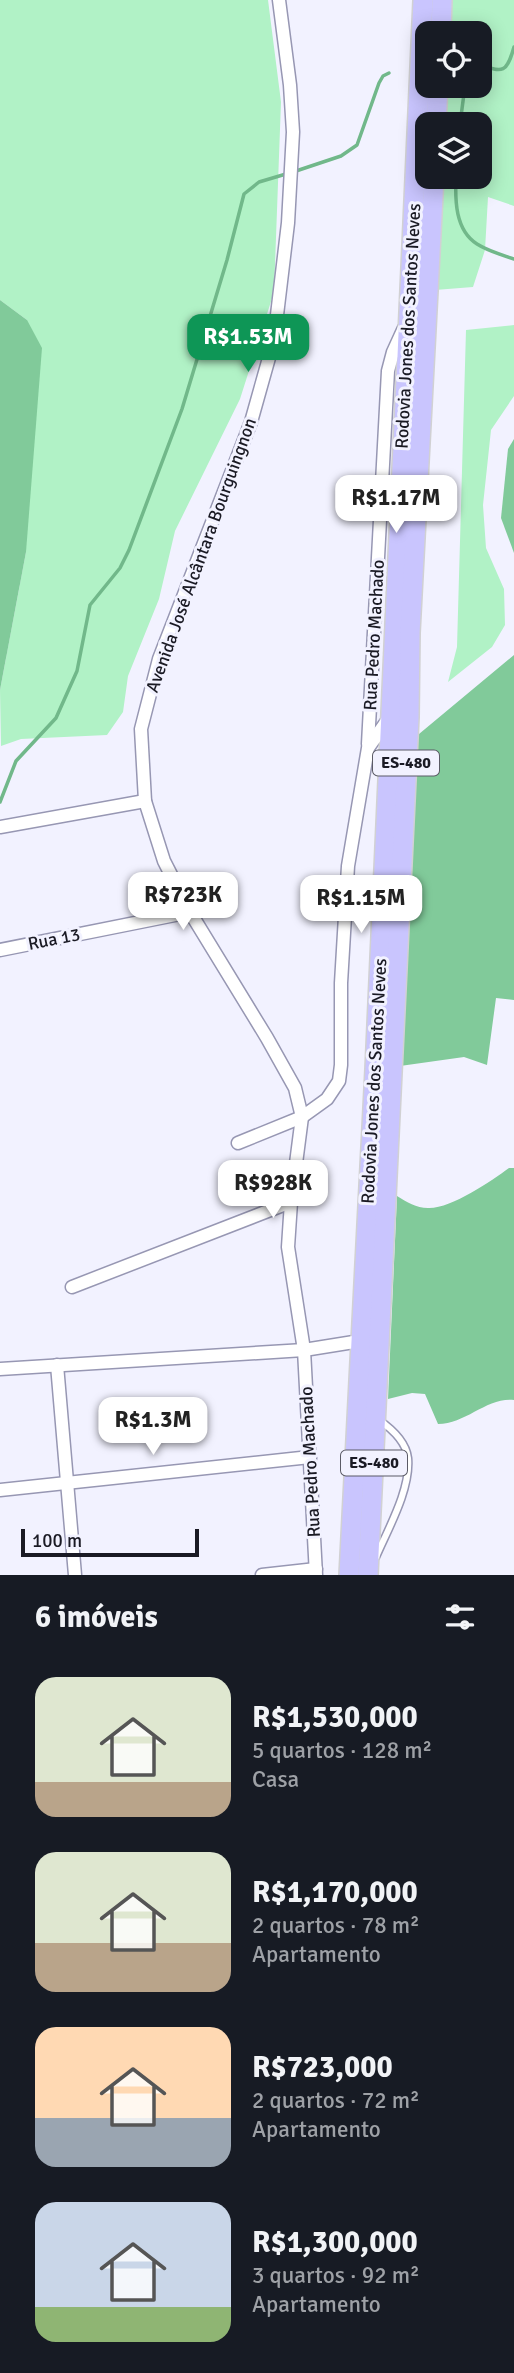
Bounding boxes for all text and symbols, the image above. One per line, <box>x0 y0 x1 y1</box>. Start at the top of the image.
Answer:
map controls <box>415 21 492 189</box>
button: locate <box>415 21 492 98</box>
button: layers <box>415 112 492 189</box>
street label: Rodovia Jones dos Santos Neves <box>391 203 425 449</box>
pin: R$1.53M <box>183 314 313 374</box>
text: R$1.53M <box>203 322 293 351</box>
street label: Avenida José Alcântara Bourguingnon <box>141 415 261 695</box>
pin: R$1.17M <box>331 476 461 535</box>
text: R$1.17M <box>351 483 441 512</box>
street label: Rua Pedro Machado <box>359 559 389 711</box>
road number: ES-480 <box>373 750 439 776</box>
pin: R$723K <box>126 872 240 932</box>
pin: R$1.15M <box>296 876 426 935</box>
text: R$723K <box>144 880 222 909</box>
text: R$1.15M <box>316 883 406 912</box>
street label: Rua 13 <box>26 923 82 955</box>
street label: Rodovia Jones dos Santos Neves <box>357 958 391 1204</box>
pin: R$928K <box>216 1160 330 1220</box>
text: R$928K <box>234 1168 312 1197</box>
street label: Rua Pedro Machado <box>295 1386 325 1538</box>
pin: R$1.3M <box>96 1398 210 1457</box>
text: R$1.3M <box>114 1405 192 1434</box>
road number: ES-480 <box>341 1450 407 1476</box>
scale bar <box>21 1526 200 1558</box>
text: 100 m <box>32 1529 82 1553</box>
icon: filters <box>441 1598 479 1636</box>
text: 6 imóveis <box>35 1599 158 1636</box>
text: R$1,530,000 <box>252 1699 418 1736</box>
icon: home <box>91 1705 175 1789</box>
text: 5 quartos · 128 m² <box>252 1736 432 1765</box>
text: Casa <box>252 1765 299 1794</box>
text: R$1,170,000 <box>252 1874 418 1911</box>
icon: home <box>91 1880 175 1964</box>
text: 2 quartos · 78 m² <box>252 1911 420 1940</box>
text: Apartamento <box>252 1940 381 1969</box>
text: R$723,000 <box>252 2049 393 2086</box>
icon: home <box>91 2055 175 2139</box>
text: 2 quartos · 72 m² <box>252 2086 420 2115</box>
text: Apartamento <box>252 2115 381 2144</box>
text: R$1,300,000 <box>252 2224 418 2261</box>
icon: home <box>91 2230 175 2314</box>
text: 3 quartos · 92 m² <box>252 2261 420 2290</box>
text: Apartamento <box>252 2290 381 2319</box>

